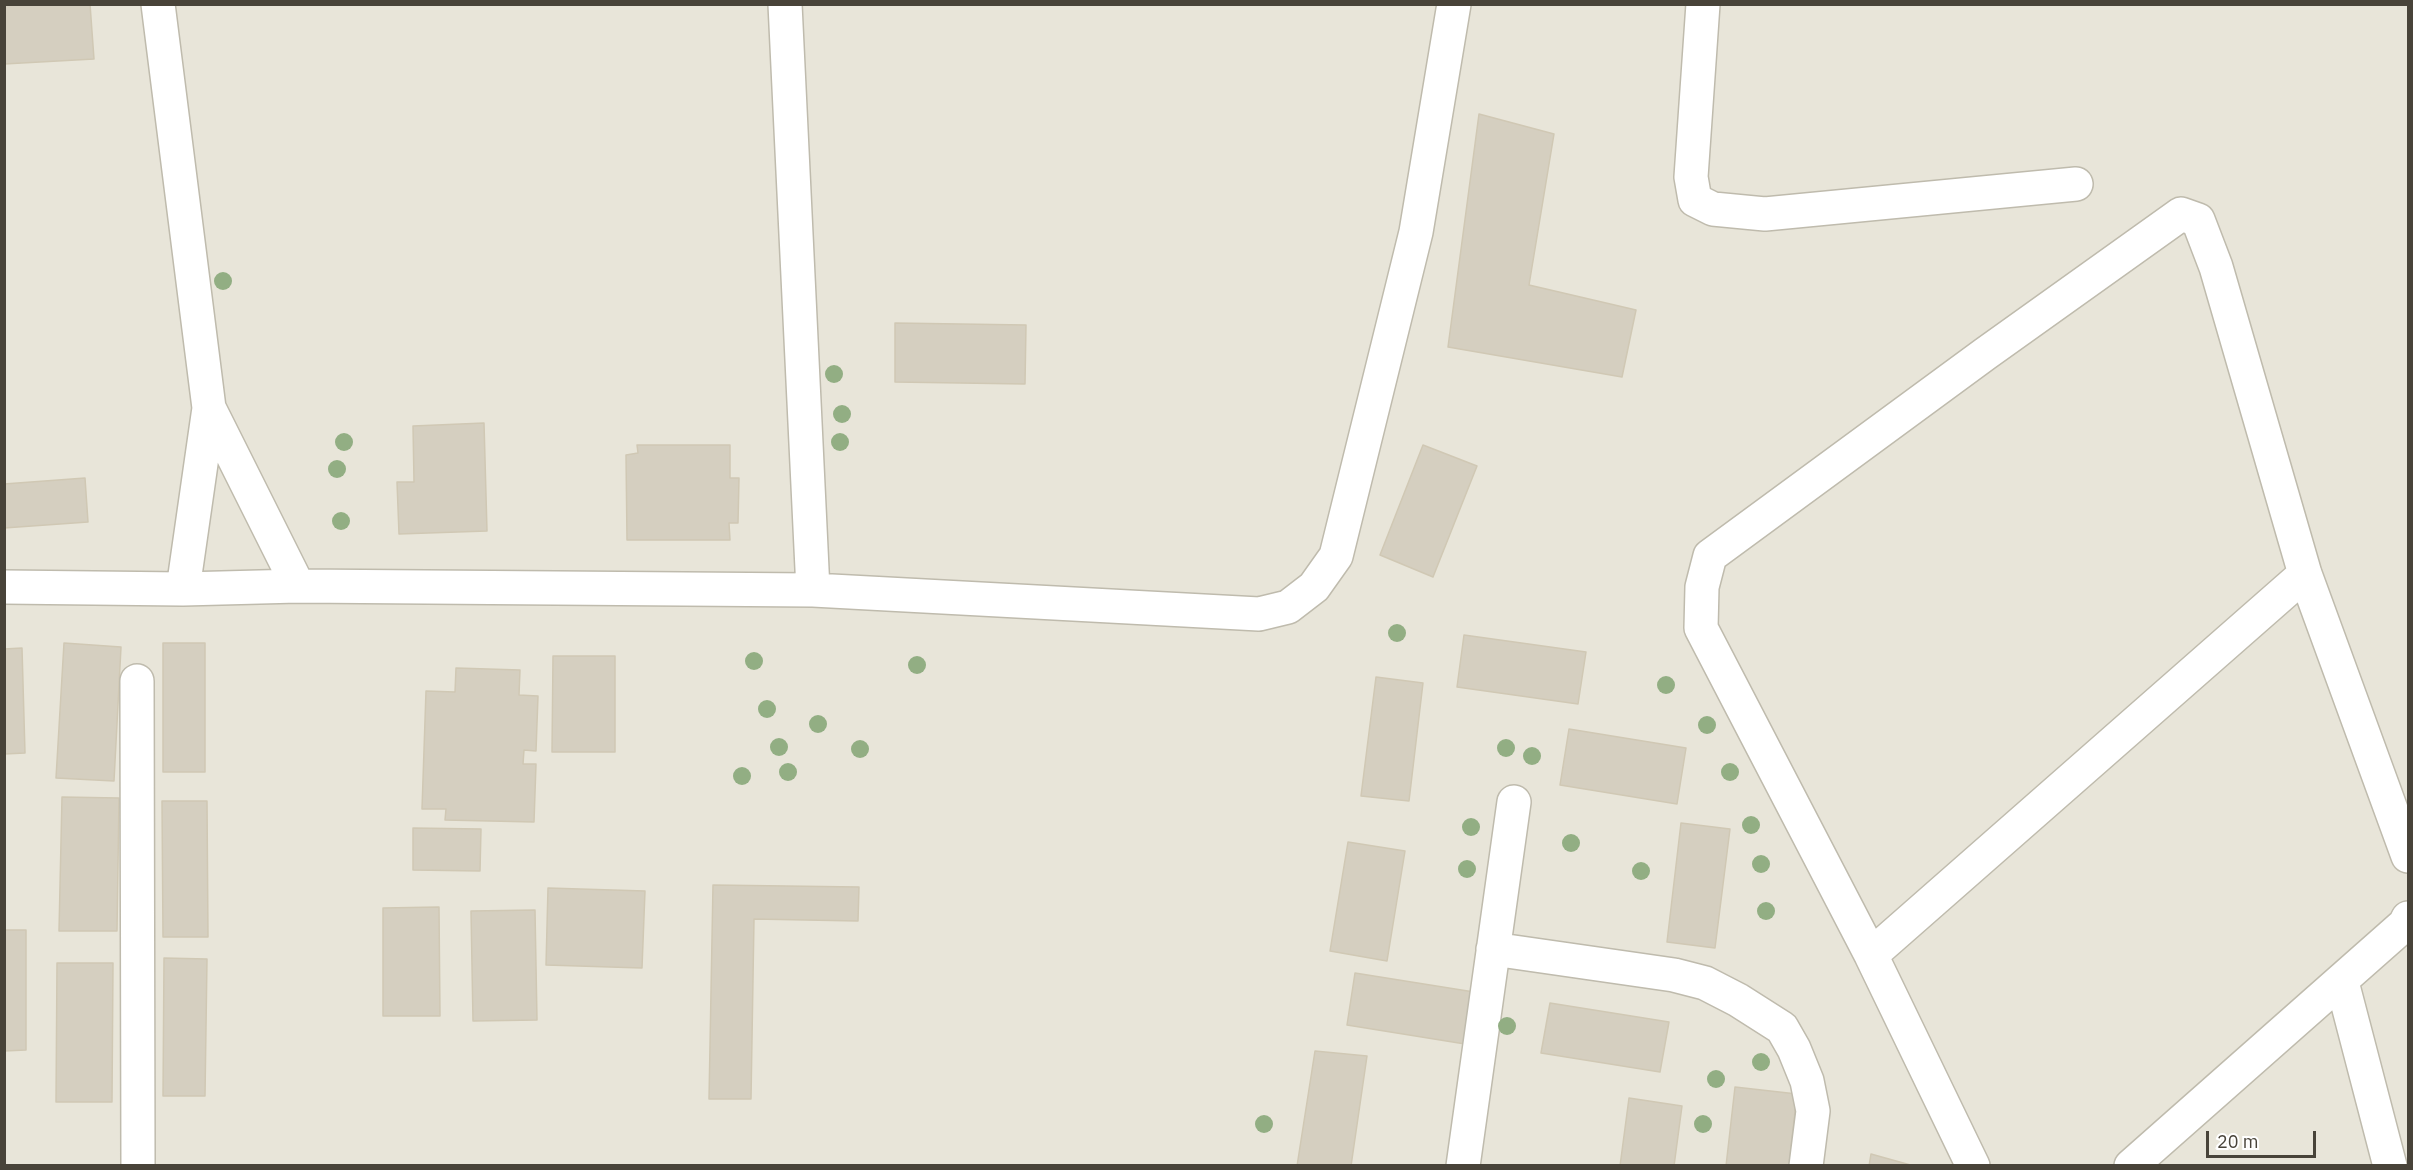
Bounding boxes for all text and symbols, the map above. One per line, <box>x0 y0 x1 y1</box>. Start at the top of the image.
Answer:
scale bar <box>2209 1119 2318 1157</box>
text: 20 m <box>2217 1130 2259 1153</box>

